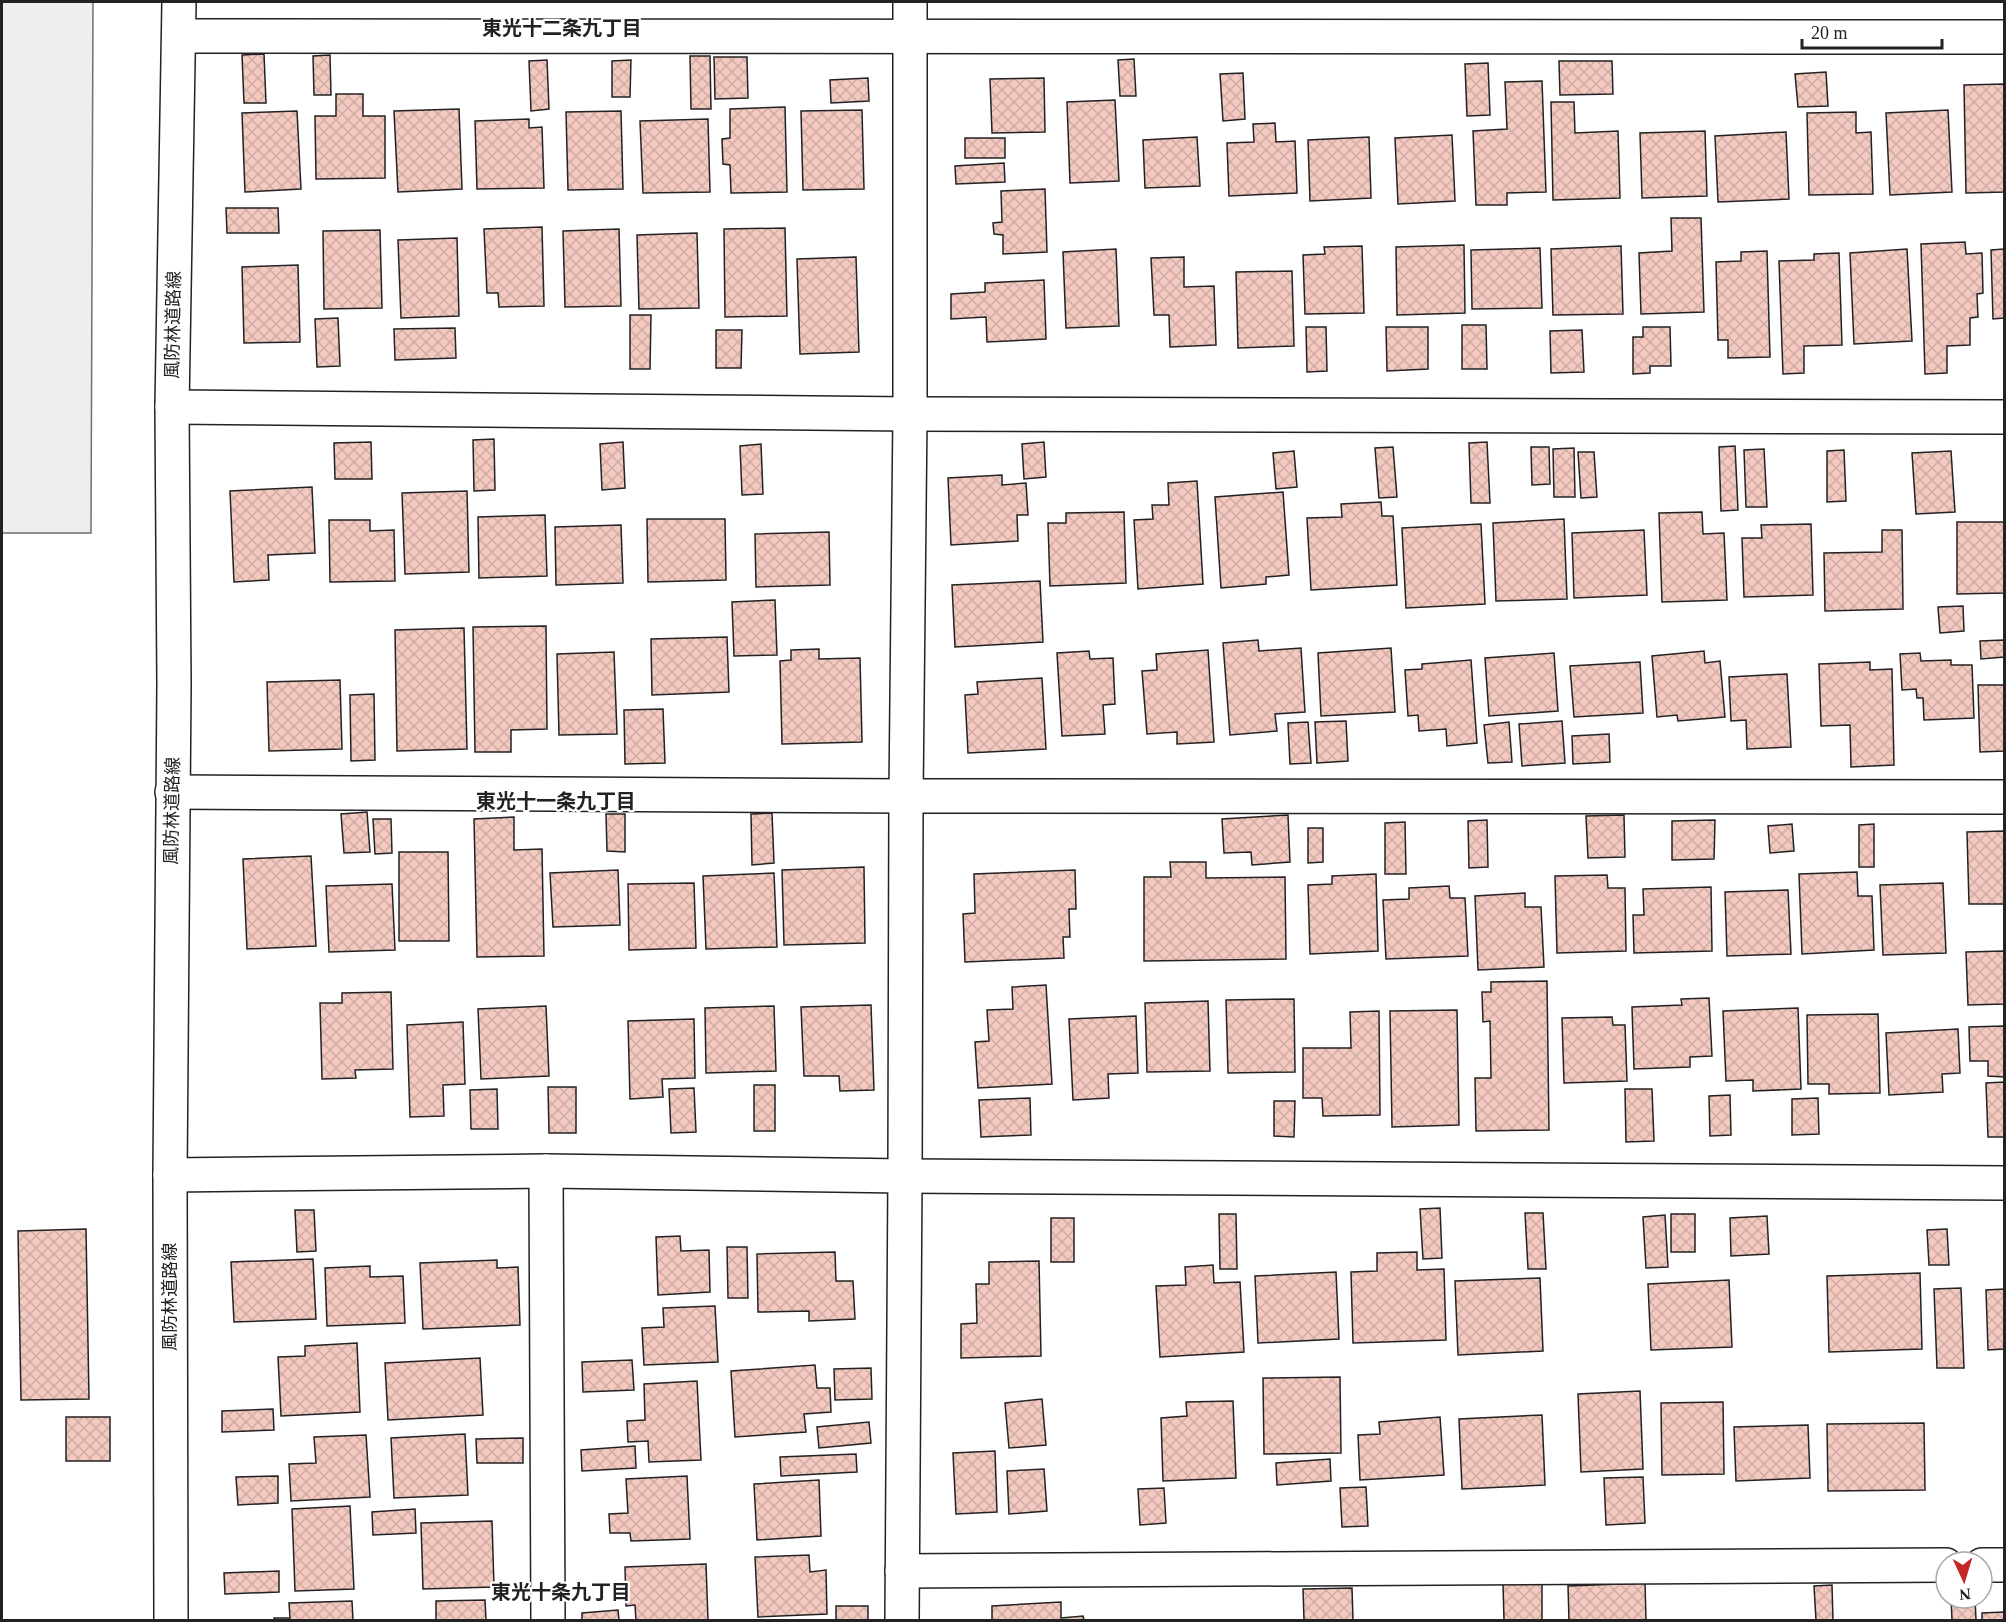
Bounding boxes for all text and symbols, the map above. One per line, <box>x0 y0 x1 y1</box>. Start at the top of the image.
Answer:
scale bar <box>1802 12 1942 50</box>
district label: 東光十二条九丁目 <box>482 17 642 39</box>
text: 20 m <box>1811 23 1848 43</box>
street label: 風防林道路線 <box>162 271 184 379</box>
street label: 風防林道路線 <box>161 757 183 865</box>
district label: 東光十一条九丁目 <box>476 790 636 812</box>
street label: 風防林道路線 <box>160 1243 180 1351</box>
north arrow <box>1934 1550 1994 1610</box>
district label: 東光十条九丁目 <box>491 1581 631 1603</box>
text: N <box>1958 1586 1971 1603</box>

